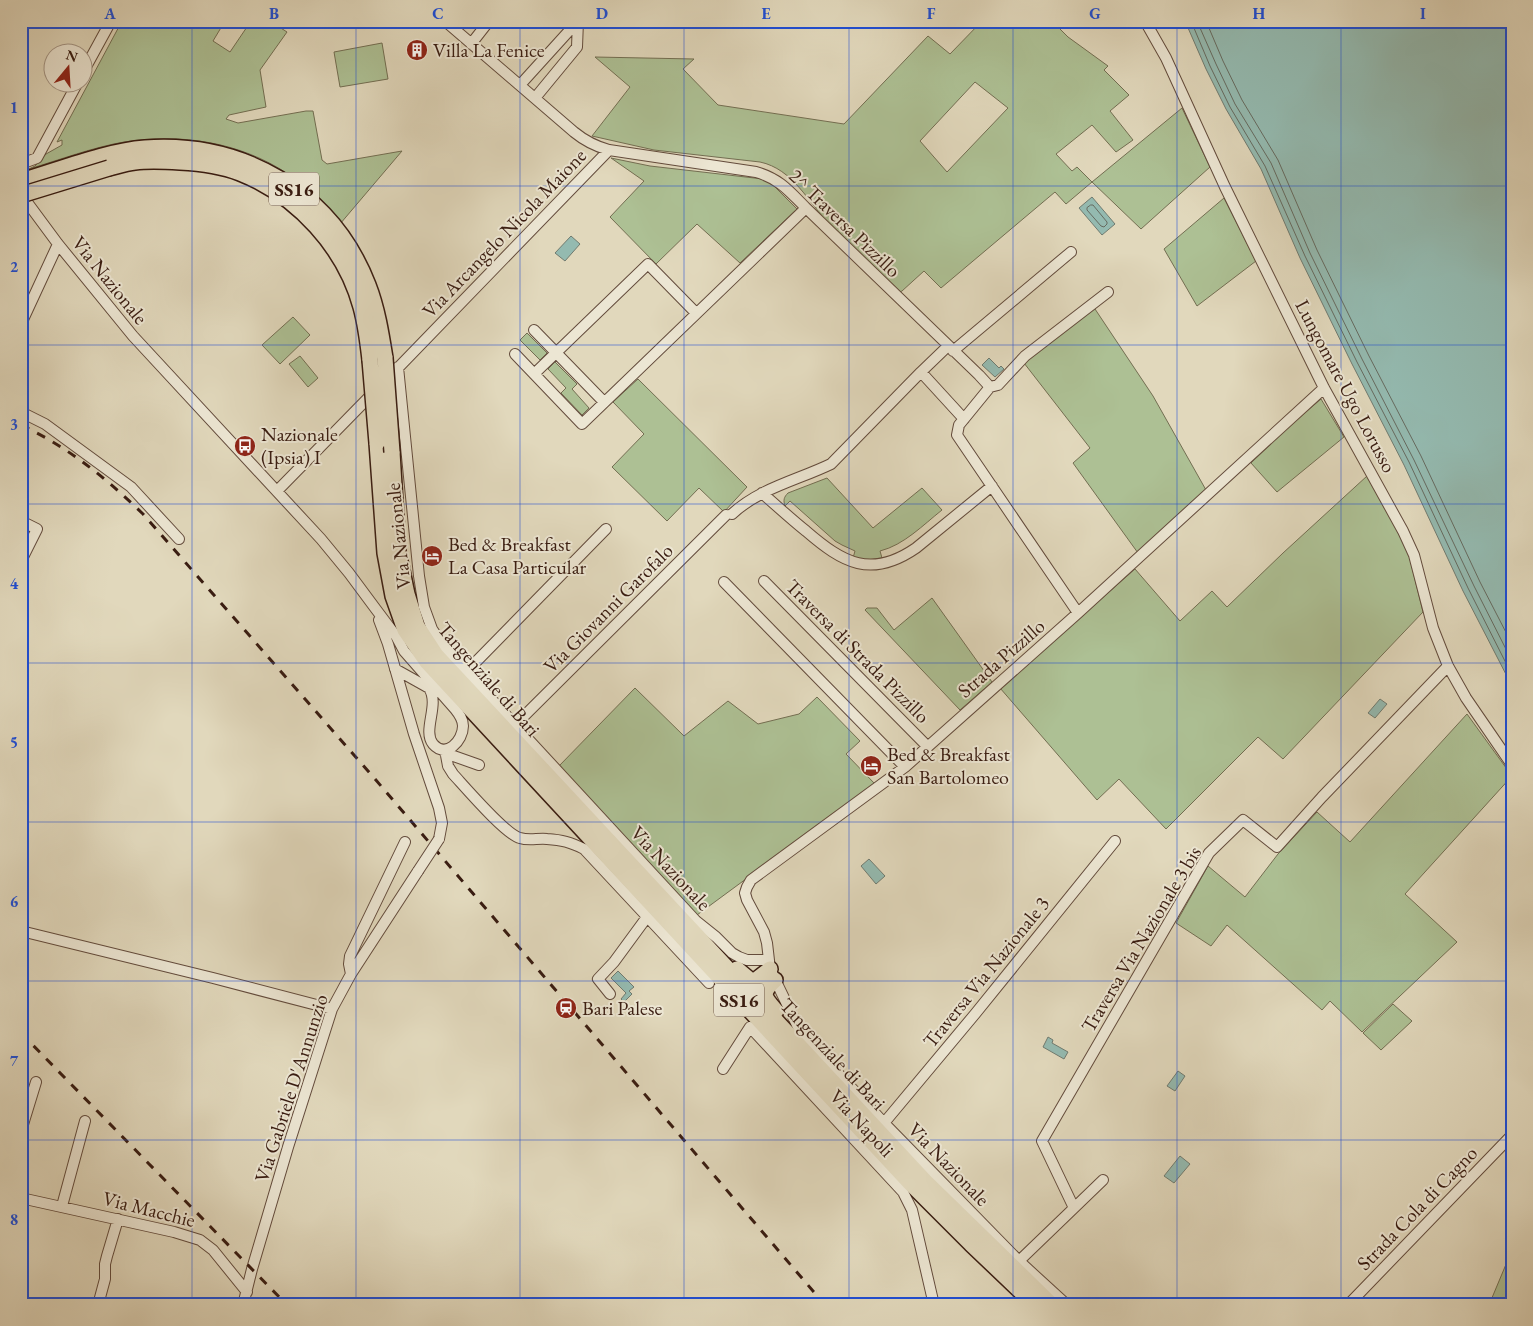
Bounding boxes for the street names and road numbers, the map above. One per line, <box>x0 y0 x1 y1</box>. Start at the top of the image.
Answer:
street label: Via Arcangelo Nicola Maione <box>416 143 592 323</box>
street label: 2^ Traversa Pizzillo <box>784 163 907 283</box>
road number: SS16 <box>269 172 319 205</box>
street label: Via Nazionale <box>66 230 154 330</box>
street label: Lungomare Ugo Lorusso <box>1289 295 1403 477</box>
street label: Via Nazionale <box>379 481 417 590</box>
street label: Via Giovanni Garofalo <box>538 538 678 678</box>
street label: Traversa di Strada Pizzillo <box>780 573 936 729</box>
street label: Strada Pizzillo <box>952 613 1050 703</box>
street label: Tangenziale di Bari <box>432 616 546 742</box>
street label: Via Nazionale <box>625 820 717 916</box>
street label: Traversa Via Nazionale 3 bis <box>1075 841 1207 1037</box>
street label: Traversa Via Nazionale 3 <box>917 891 1055 1053</box>
road number: SS16 <box>714 984 764 1016</box>
street label: Via Gabriele D'Annunzio <box>248 991 334 1185</box>
street label: Tangenziale di Bari <box>774 992 892 1116</box>
street label: Via Napoli <box>824 1084 900 1162</box>
street label: Via Nazionale <box>903 1117 996 1212</box>
street label: Strada Cola di Cagno <box>1351 1140 1483 1276</box>
street label: Via Macchie <box>100 1185 198 1233</box>

